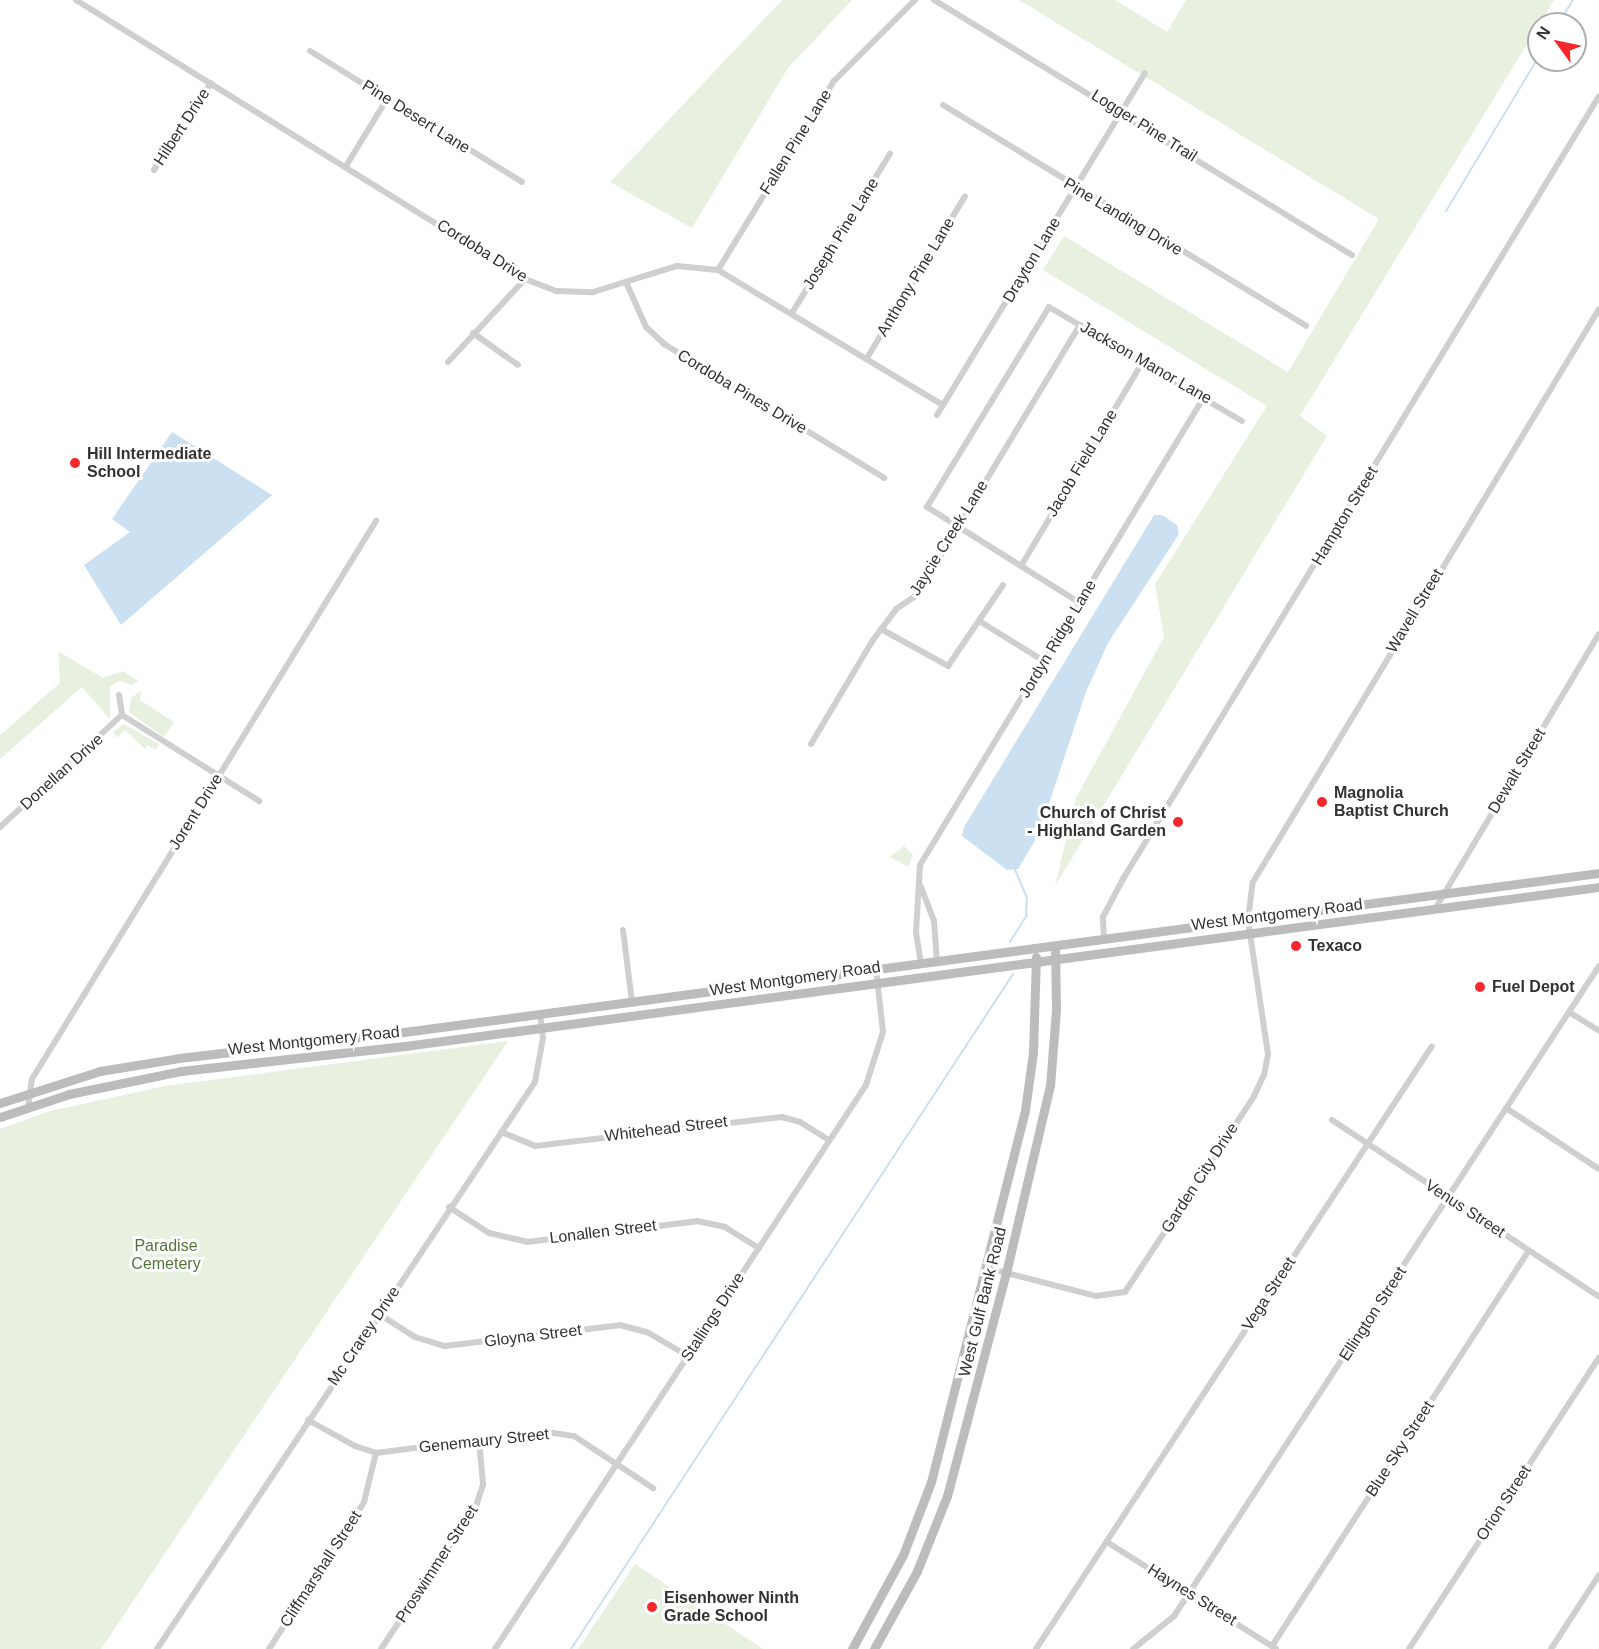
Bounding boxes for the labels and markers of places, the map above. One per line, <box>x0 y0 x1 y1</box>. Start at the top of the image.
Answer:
place label: Hill Intermediate School <box>87 444 211 482</box>
marker: Hill Intermediate School <box>68 456 82 470</box>
place label: Magnolia Baptist Church <box>1334 783 1449 821</box>
marker: Magnolia Baptist Church <box>1315 795 1329 809</box>
place label: Church of Christ - Highland Garden <box>1027 803 1166 841</box>
marker: Church of Christ - Highland Garden <box>1171 815 1185 829</box>
place label: Texaco <box>1308 936 1362 956</box>
marker: Texaco <box>1289 939 1303 953</box>
place label: Fuel Depot <box>1492 977 1575 997</box>
marker: Fuel Depot <box>1473 980 1487 994</box>
place label: Eisenhower Ninth Grade School <box>664 1588 799 1626</box>
marker: Eisenhower Ninth Grade School <box>645 1600 659 1614</box>

